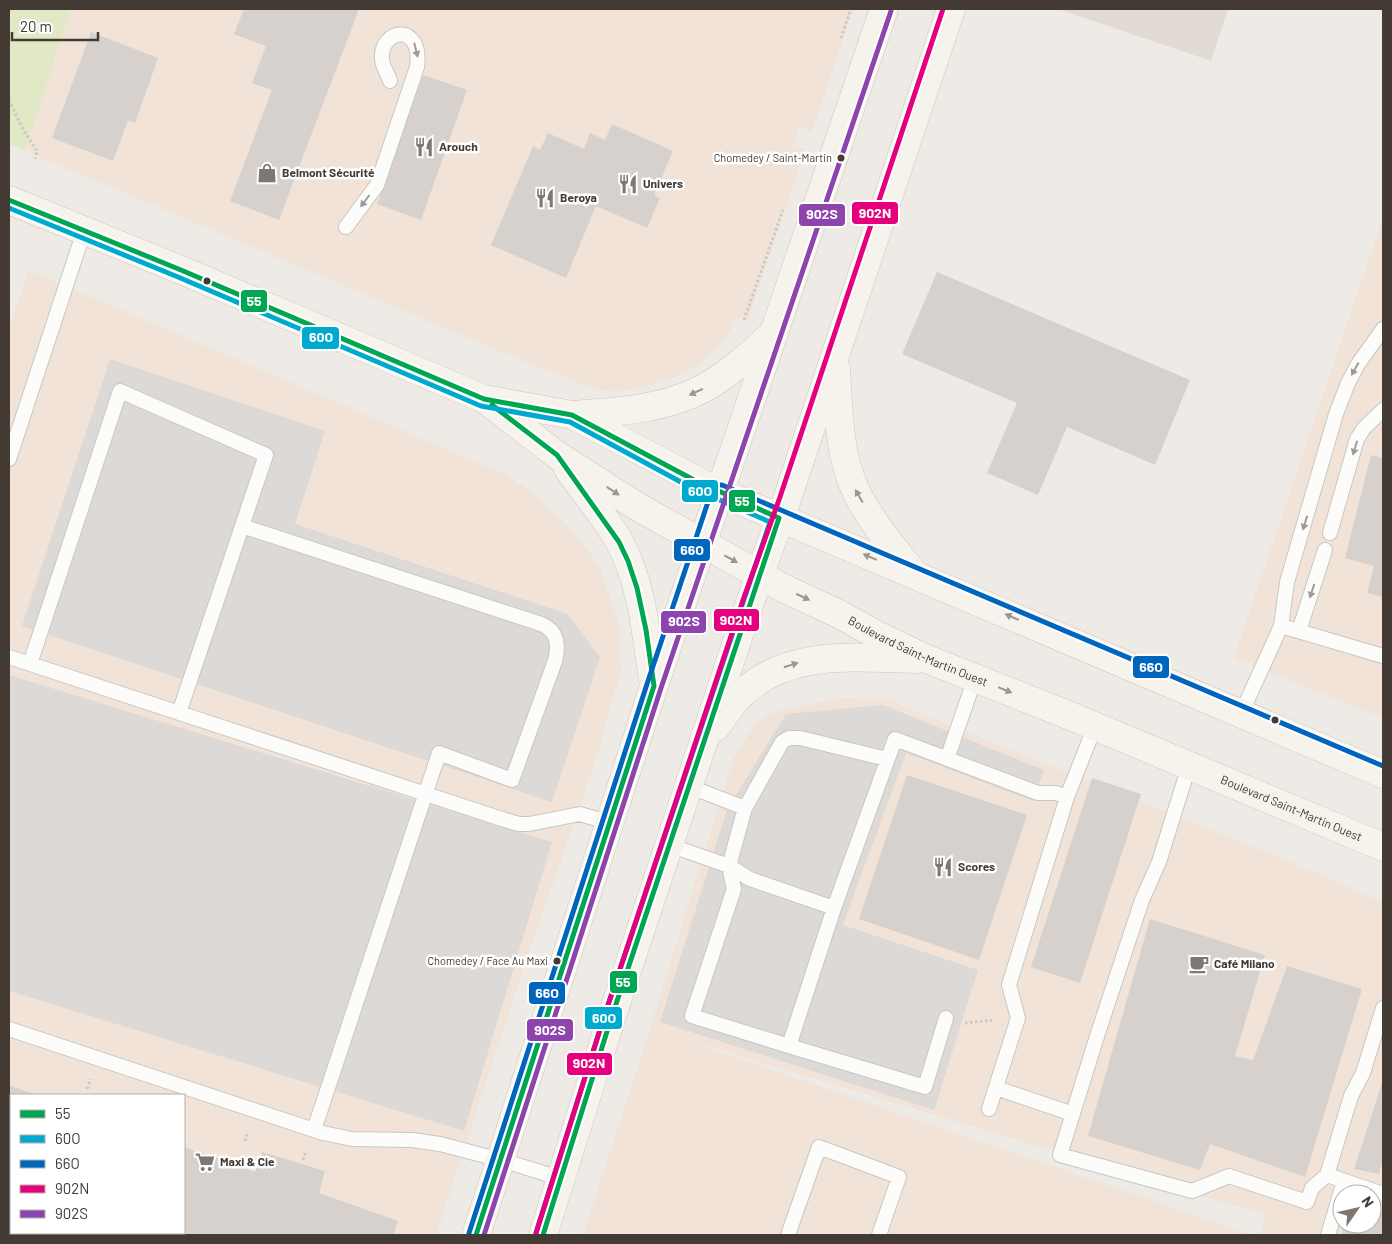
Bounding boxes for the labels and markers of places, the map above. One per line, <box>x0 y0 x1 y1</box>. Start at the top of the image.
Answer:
restaurant icon: Arouch <box>413 136 435 158</box>
place label: Arouch <box>439 139 478 153</box>
place label: Chomedey / Saint-Martin <box>714 151 832 164</box>
marker: Chomedey / Saint-Martin <box>836 153 846 163</box>
shop icon: Belmont Sécurité <box>256 162 278 184</box>
place label: Belmont Sécurité <box>282 165 375 179</box>
restaurant icon: Univers <box>617 173 639 195</box>
place label: Univers <box>643 176 683 190</box>
restaurant icon: Beroya <box>534 187 556 209</box>
place label: Beroya <box>560 190 597 204</box>
unlabelled marker <box>202 276 212 286</box>
unlabelled marker <box>1270 715 1280 725</box>
restaurant icon: Scores <box>932 856 954 878</box>
place label: Scores <box>958 859 995 873</box>
cafe icon: Café Milano <box>1188 953 1210 975</box>
place label: Chomedey / Face Au Maxi <box>427 954 548 967</box>
marker: Chomedey / Face Au Maxi <box>552 956 562 966</box>
place label: Café Milano <box>1214 956 1275 970</box>
supermarket icon: Maxi & Cie <box>194 1151 216 1173</box>
place label: Maxi & Cie <box>220 1154 275 1168</box>

